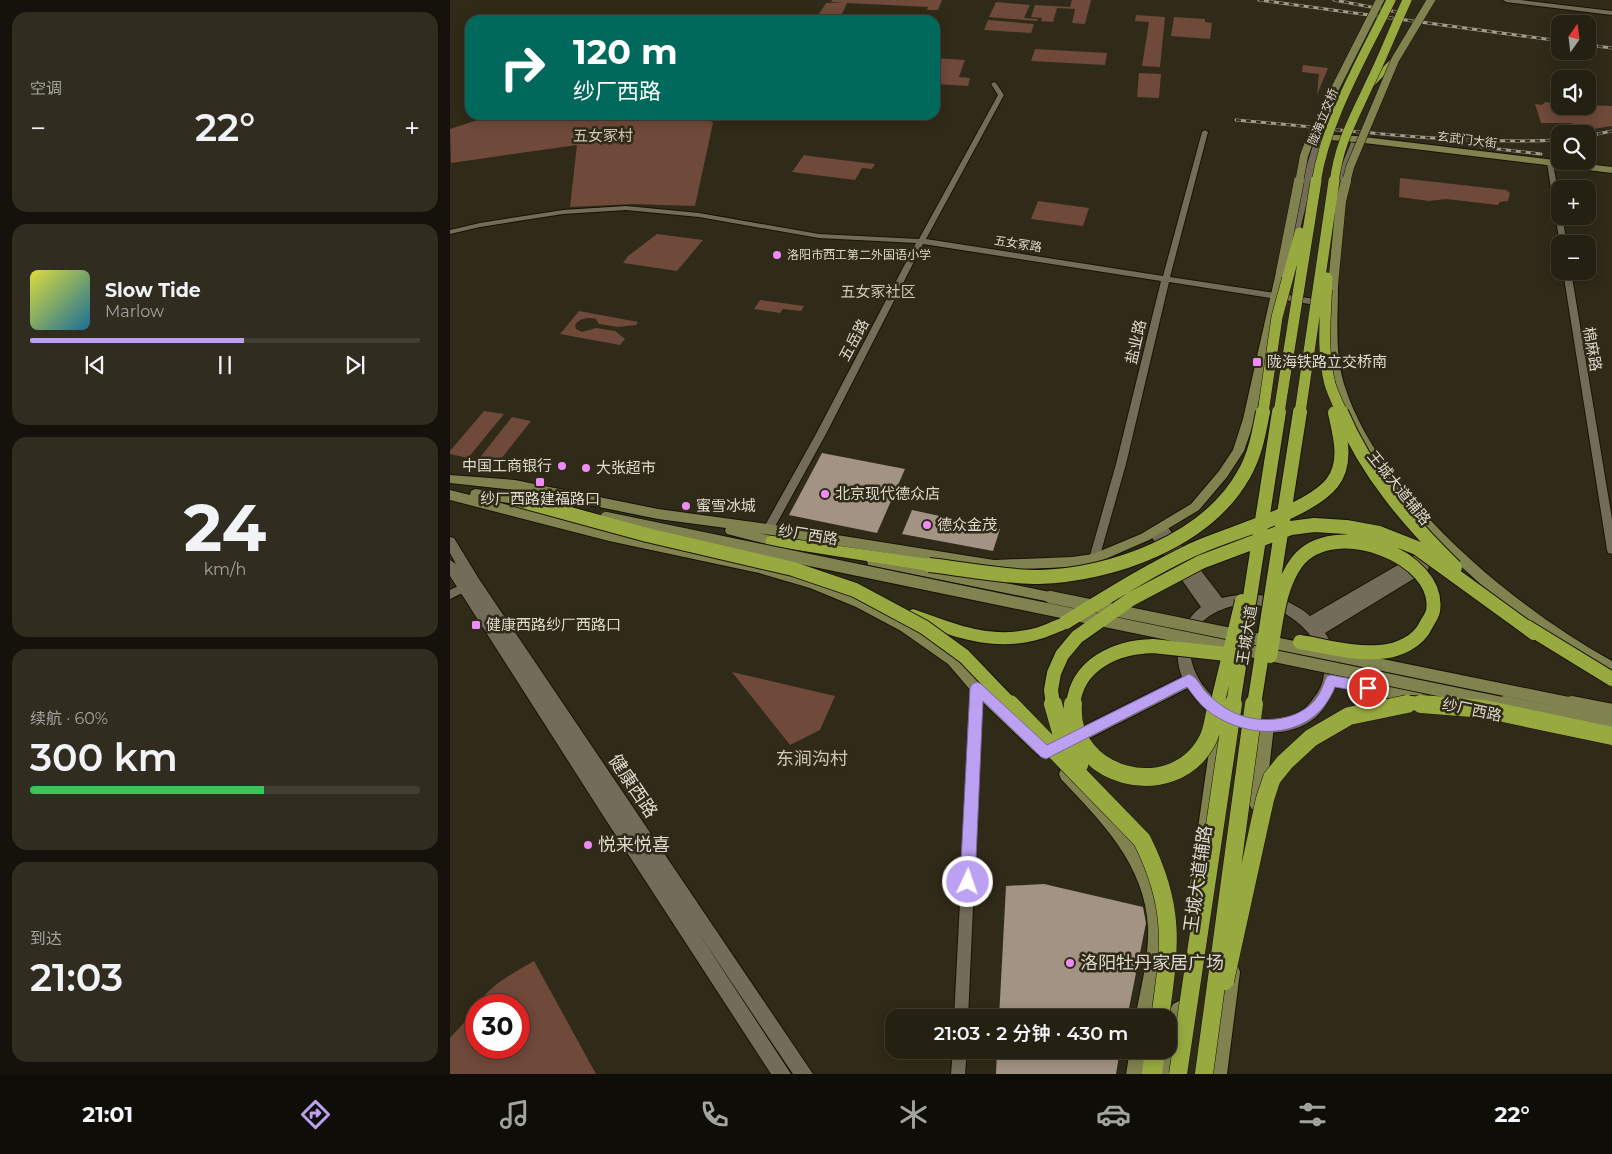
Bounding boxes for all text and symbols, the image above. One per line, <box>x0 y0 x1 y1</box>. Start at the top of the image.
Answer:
north arrow <box>1551 15 1596 60</box>
map controls <box>1551 15 1596 280</box>
text: 120 m <box>573 30 678 73</box>
icon: right <box>490 35 555 100</box>
button: sound <box>1551 70 1596 115</box>
text: 纱厂西路 <box>573 78 661 105</box>
text: 空调 <box>30 79 62 98</box>
street label: 陇海立交桥 <box>1304 86 1341 147</box>
text: 22° <box>195 104 255 151</box>
text: − <box>30 111 46 145</box>
text: + <box>404 111 420 145</box>
button: search <box>1551 125 1596 170</box>
district label: 五女冢村 <box>573 126 633 145</box>
street label: 玄武门大街 <box>1436 128 1498 151</box>
button: + <box>1551 180 1596 225</box>
street label: 五女冢路 <box>993 232 1043 255</box>
button: − <box>1551 235 1596 280</box>
place label: 洛阳市西工第二外国语小学 <box>787 247 931 262</box>
marker: 洛阳市西工第二外国语小学 <box>771 249 783 261</box>
text: Slow Tide <box>105 279 201 302</box>
district label: 五女冢社区 <box>840 282 916 301</box>
text: Marlow <box>105 302 164 321</box>
street label: 五岳路 <box>835 315 873 364</box>
street label: 盐业路 <box>1121 318 1150 366</box>
street label: 棉麻路 <box>1579 325 1606 373</box>
icon: previous <box>81 351 109 379</box>
icon: pause <box>211 351 239 379</box>
icon: next <box>341 351 369 379</box>
place label: 陇海铁路立交桥南 <box>1267 352 1387 371</box>
marker: 陇海铁路立交桥南 <box>1251 356 1263 368</box>
street label: 王城大道辅路 <box>1364 447 1435 529</box>
place label: 中国工商银行 <box>462 456 552 475</box>
place label: 大张超市 <box>596 458 656 477</box>
marker: 中国工商银行 <box>556 460 568 472</box>
marker: 大张超市 <box>580 462 592 474</box>
marker: 纱厂西路建福路口 <box>534 476 546 488</box>
place label: 北京现代德众店 <box>835 484 940 503</box>
text: 24 <box>184 488 266 567</box>
marker: 北京现代德众店 <box>819 488 831 500</box>
place label: 纱厂西路建福路口 <box>480 489 600 508</box>
place label: 蜜雪冰城 <box>696 496 756 515</box>
marker: 蜜雪冰城 <box>680 500 692 512</box>
place label: 德众金茂 <box>937 515 997 534</box>
marker: 德众金茂 <box>921 519 933 531</box>
street label: 纱厂西路 <box>777 520 839 549</box>
text: km/h <box>204 560 246 579</box>
street label: 王城大道 <box>1232 604 1261 666</box>
place label: 健康西路纱厂西路口 <box>486 615 621 634</box>
marker: 健康西路纱厂西路口 <box>470 619 482 631</box>
pin <box>1347 667 1389 709</box>
icon: arrive <box>1354 674 1382 702</box>
street label: 纱厂西路 <box>1441 694 1503 725</box>
text: 续航 · 60% <box>30 709 108 728</box>
text: 300 km <box>30 734 178 781</box>
district label: 东涧沟村 <box>776 748 848 770</box>
street label: 健康西路 <box>604 750 662 822</box>
street label: 王城大道辅路 <box>1180 824 1216 934</box>
place label: 悦来悦喜 <box>598 834 670 856</box>
marker: 悦来悦喜 <box>582 839 594 851</box>
position arrow <box>941 855 993 907</box>
text: 到达 <box>30 929 62 948</box>
place label: 洛阳牡丹家居广场 <box>1080 952 1224 974</box>
text: 21:03 <box>30 954 123 1001</box>
marker: 洛阳牡丹家居广场 <box>1064 957 1076 969</box>
speed limit sign: 30 <box>465 994 530 1059</box>
text: 21:03 · 2 分钟 · 430 m <box>934 1022 1128 1045</box>
icon: directions <box>298 1097 333 1132</box>
icon: music <box>497 1097 532 1132</box>
icon: phone <box>697 1097 732 1132</box>
icon: climate <box>896 1097 931 1132</box>
icon: car <box>1096 1097 1131 1132</box>
icon: filters <box>1295 1097 1330 1132</box>
text: 21:01 <box>82 1101 133 1128</box>
text: 22° <box>1495 1101 1530 1128</box>

